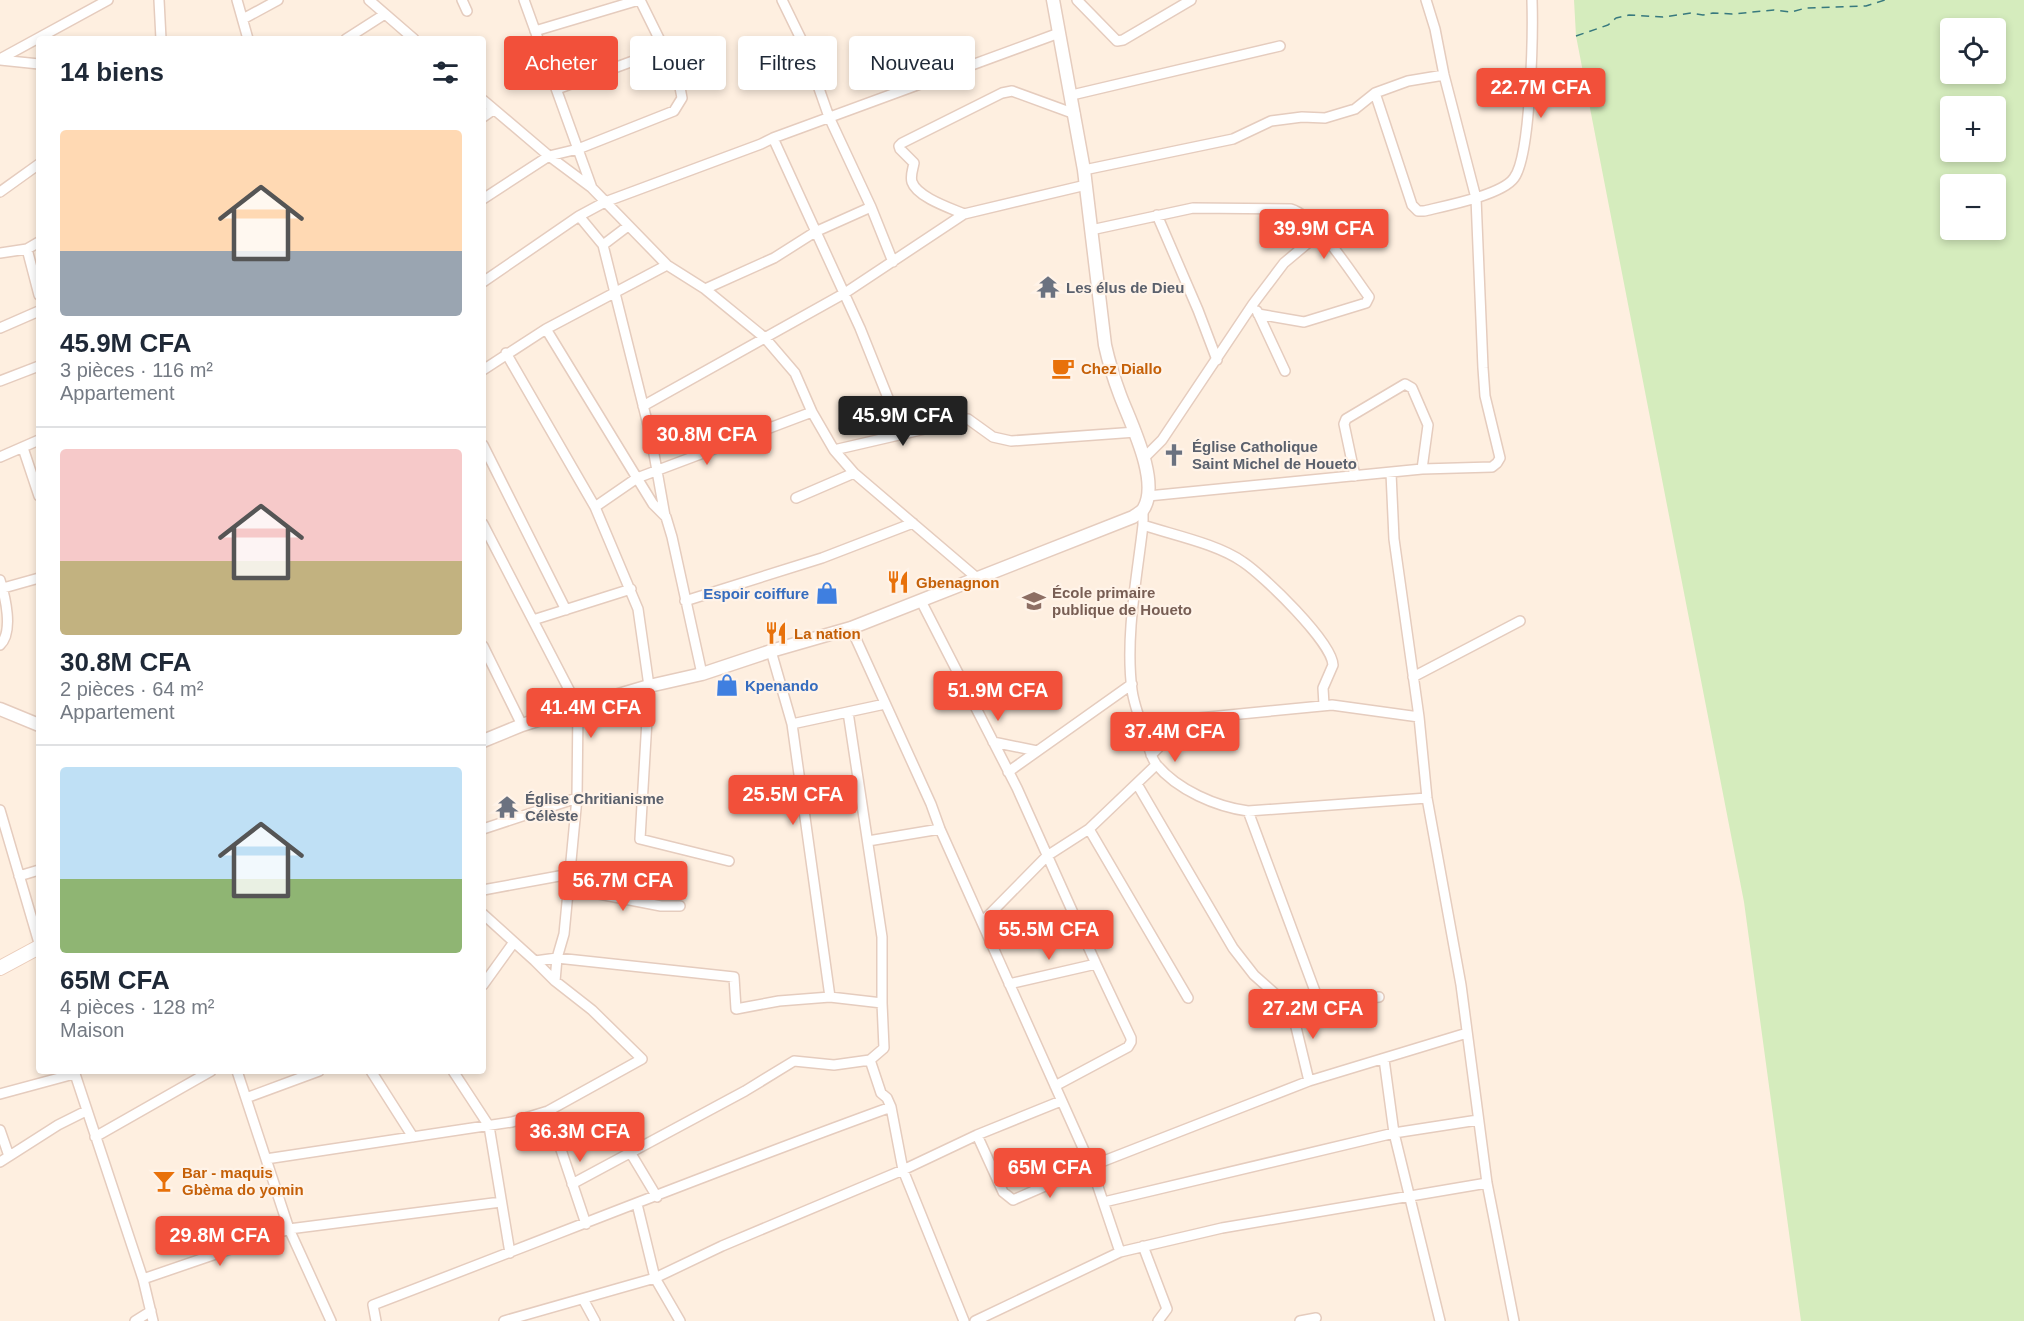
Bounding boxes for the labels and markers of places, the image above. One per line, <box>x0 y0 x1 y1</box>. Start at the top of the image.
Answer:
pin: 22.7M CFA <box>1472 68 1610 119</box>
pin: 39.9M CFA <box>1255 209 1393 260</box>
temple icon: Les élus de Dieu <box>1035 274 1061 300</box>
place label: Les élus de Dieu <box>1066 279 1184 296</box>
cafe icon: Chez Diallo <box>1050 355 1076 381</box>
place label: Chez Diallo <box>1081 360 1162 377</box>
pin: 45.9M CFA <box>834 396 972 447</box>
pin: 30.8M CFA <box>638 415 776 466</box>
place label: Église Catholique Saint Michel de Houeto <box>1192 438 1357 472</box>
church icon: Église Catholique Saint Michel de Houeto <box>1161 442 1187 468</box>
restaurant icon: Gbenagnon <box>885 569 911 595</box>
place label: Gbenagnon <box>916 574 999 591</box>
shop icon: Espoir coiffure <box>814 580 840 606</box>
place label: École primaire publique de Houeto <box>1052 584 1192 618</box>
place label: Espoir coiffure <box>703 585 809 602</box>
school or university icon: École primaire publique de Houeto <box>1021 588 1047 614</box>
restaurant icon: La nation <box>763 620 789 646</box>
place label: La nation <box>794 625 861 642</box>
pin: 51.9M CFA <box>929 671 1067 722</box>
shop icon: Kpenando <box>714 672 740 698</box>
place label: Kpenando <box>745 677 818 694</box>
pin: 41.4M CFA <box>522 688 660 739</box>
pin: 37.4M CFA <box>1106 712 1244 763</box>
pin: 25.5M CFA <box>724 775 862 826</box>
place label: Église Chritianisme Célèste <box>525 790 664 824</box>
temple icon: Église Chritianisme Célèste <box>494 794 520 820</box>
pin: 56.7M CFA <box>554 861 692 912</box>
pin: 55.5M CFA <box>980 910 1118 961</box>
pin: 27.2M CFA <box>1244 989 1382 1040</box>
pin: 36.3M CFA <box>511 1112 649 1163</box>
pin: 65M CFA <box>995 1148 1105 1199</box>
place label: Bar - maquis Gbèma do yomin <box>182 1164 304 1198</box>
bar icon: Bar - maquis Gbèma do yomin <box>151 1168 177 1194</box>
pin: 29.8M CFA <box>151 1216 289 1267</box>

